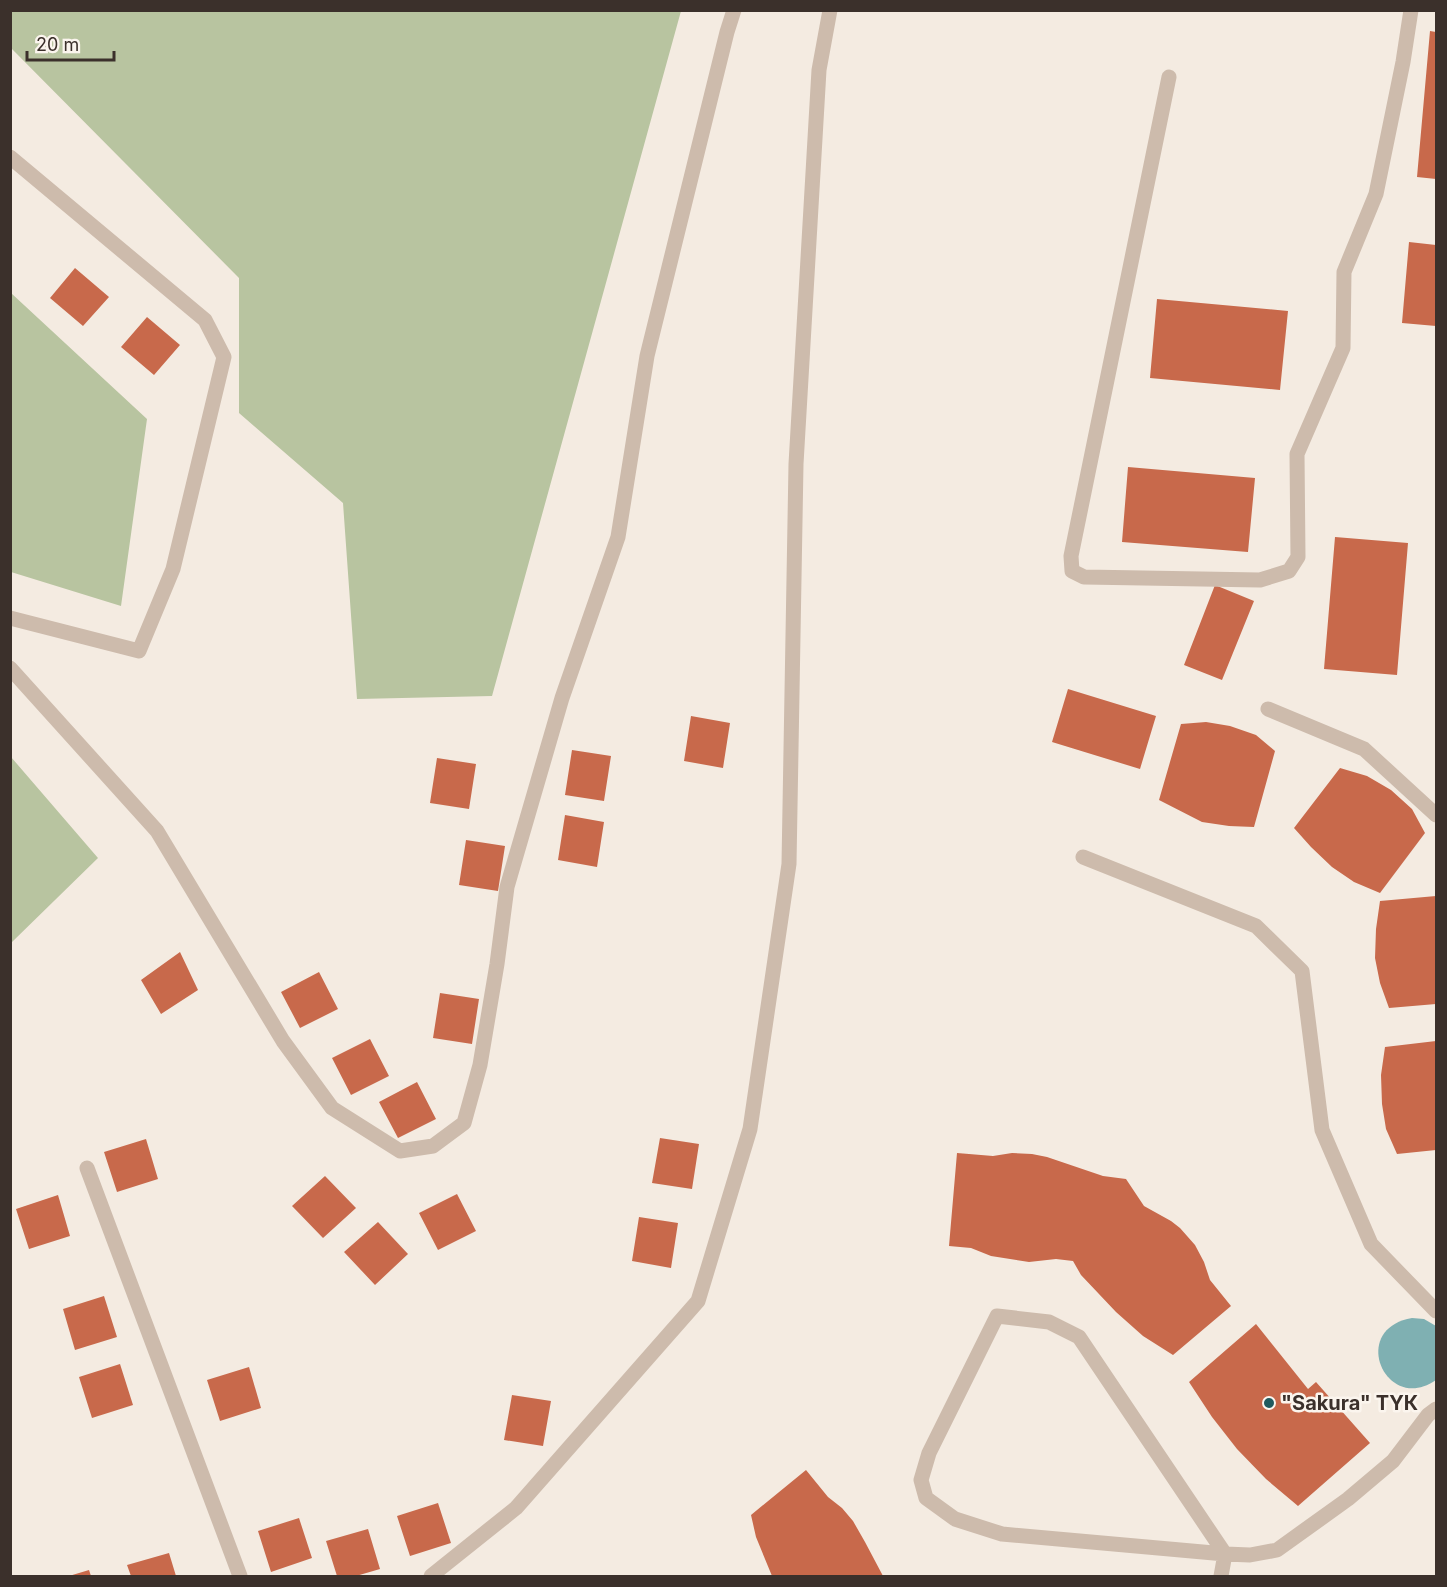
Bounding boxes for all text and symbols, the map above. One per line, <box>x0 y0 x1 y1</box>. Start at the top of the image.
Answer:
scale bar <box>27 24 114 62</box>
text: 20 m <box>36 34 79 55</box>
place label: "Sakura" ТҮК <box>1281 1391 1418 1415</box>
marker: "Sakura" ТҮК <box>1262 1396 1276 1410</box>

